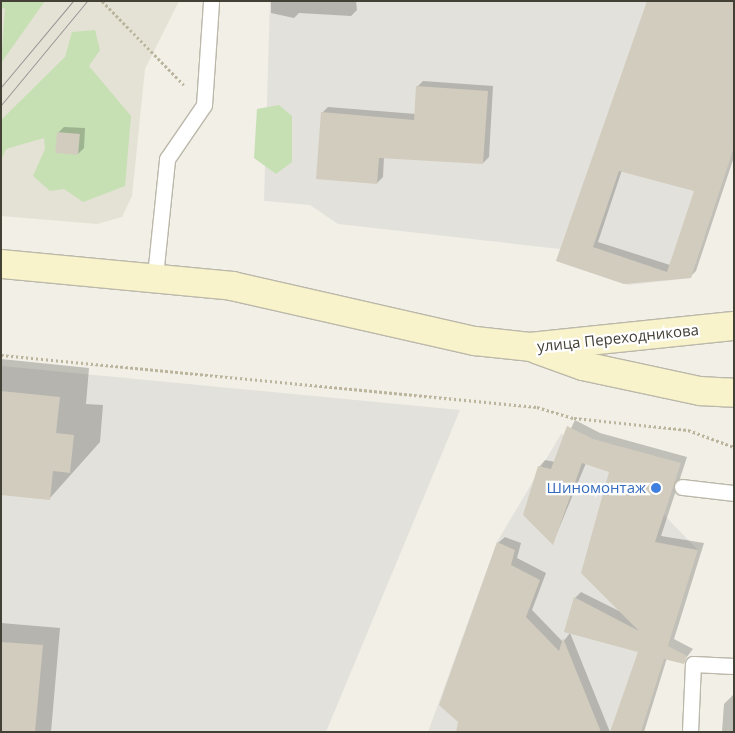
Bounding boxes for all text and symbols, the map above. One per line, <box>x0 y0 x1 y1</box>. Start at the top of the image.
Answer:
street label: улица Переходникова <box>536 321 700 355</box>
place label: Шиномонтаж <box>547 479 646 497</box>
marker: Шиномонтаж <box>650 482 662 494</box>

